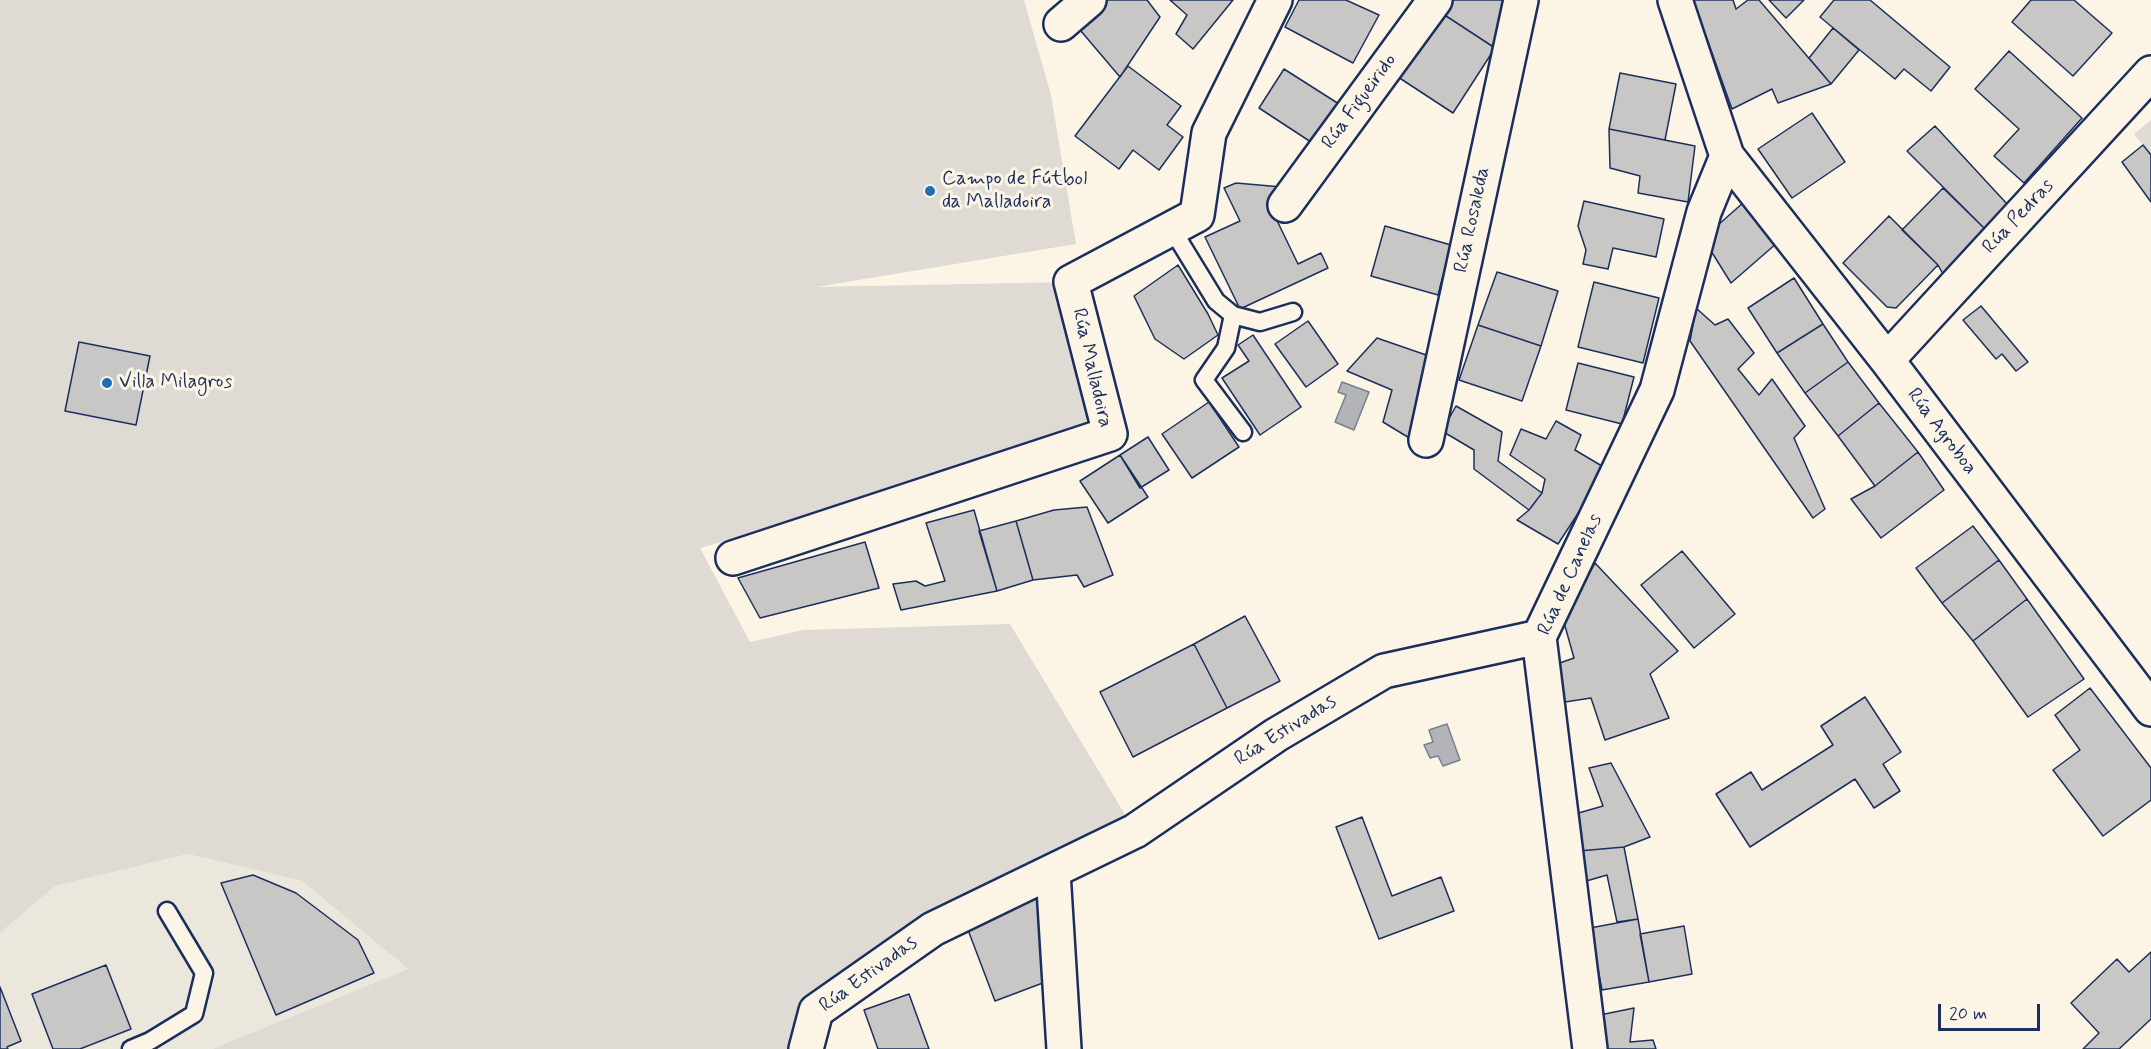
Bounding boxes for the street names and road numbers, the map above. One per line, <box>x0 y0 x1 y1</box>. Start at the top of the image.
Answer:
street label: Rúa Figueirido <box>1317 50 1403 154</box>
street label: Rúa Rosaleda <box>1450 165 1496 275</box>
street label: Rúa Pedras <box>1978 175 2060 259</box>
street label: Rúa Malladoira <box>1066 306 1116 430</box>
street label: Rúa Agroboa <box>1901 384 1981 480</box>
street label: Rúa de Canelas <box>1534 511 1608 639</box>
street label: Rúa Estivadas <box>1231 690 1341 772</box>
street label: Rúa Estivadas <box>815 931 923 1019</box>

